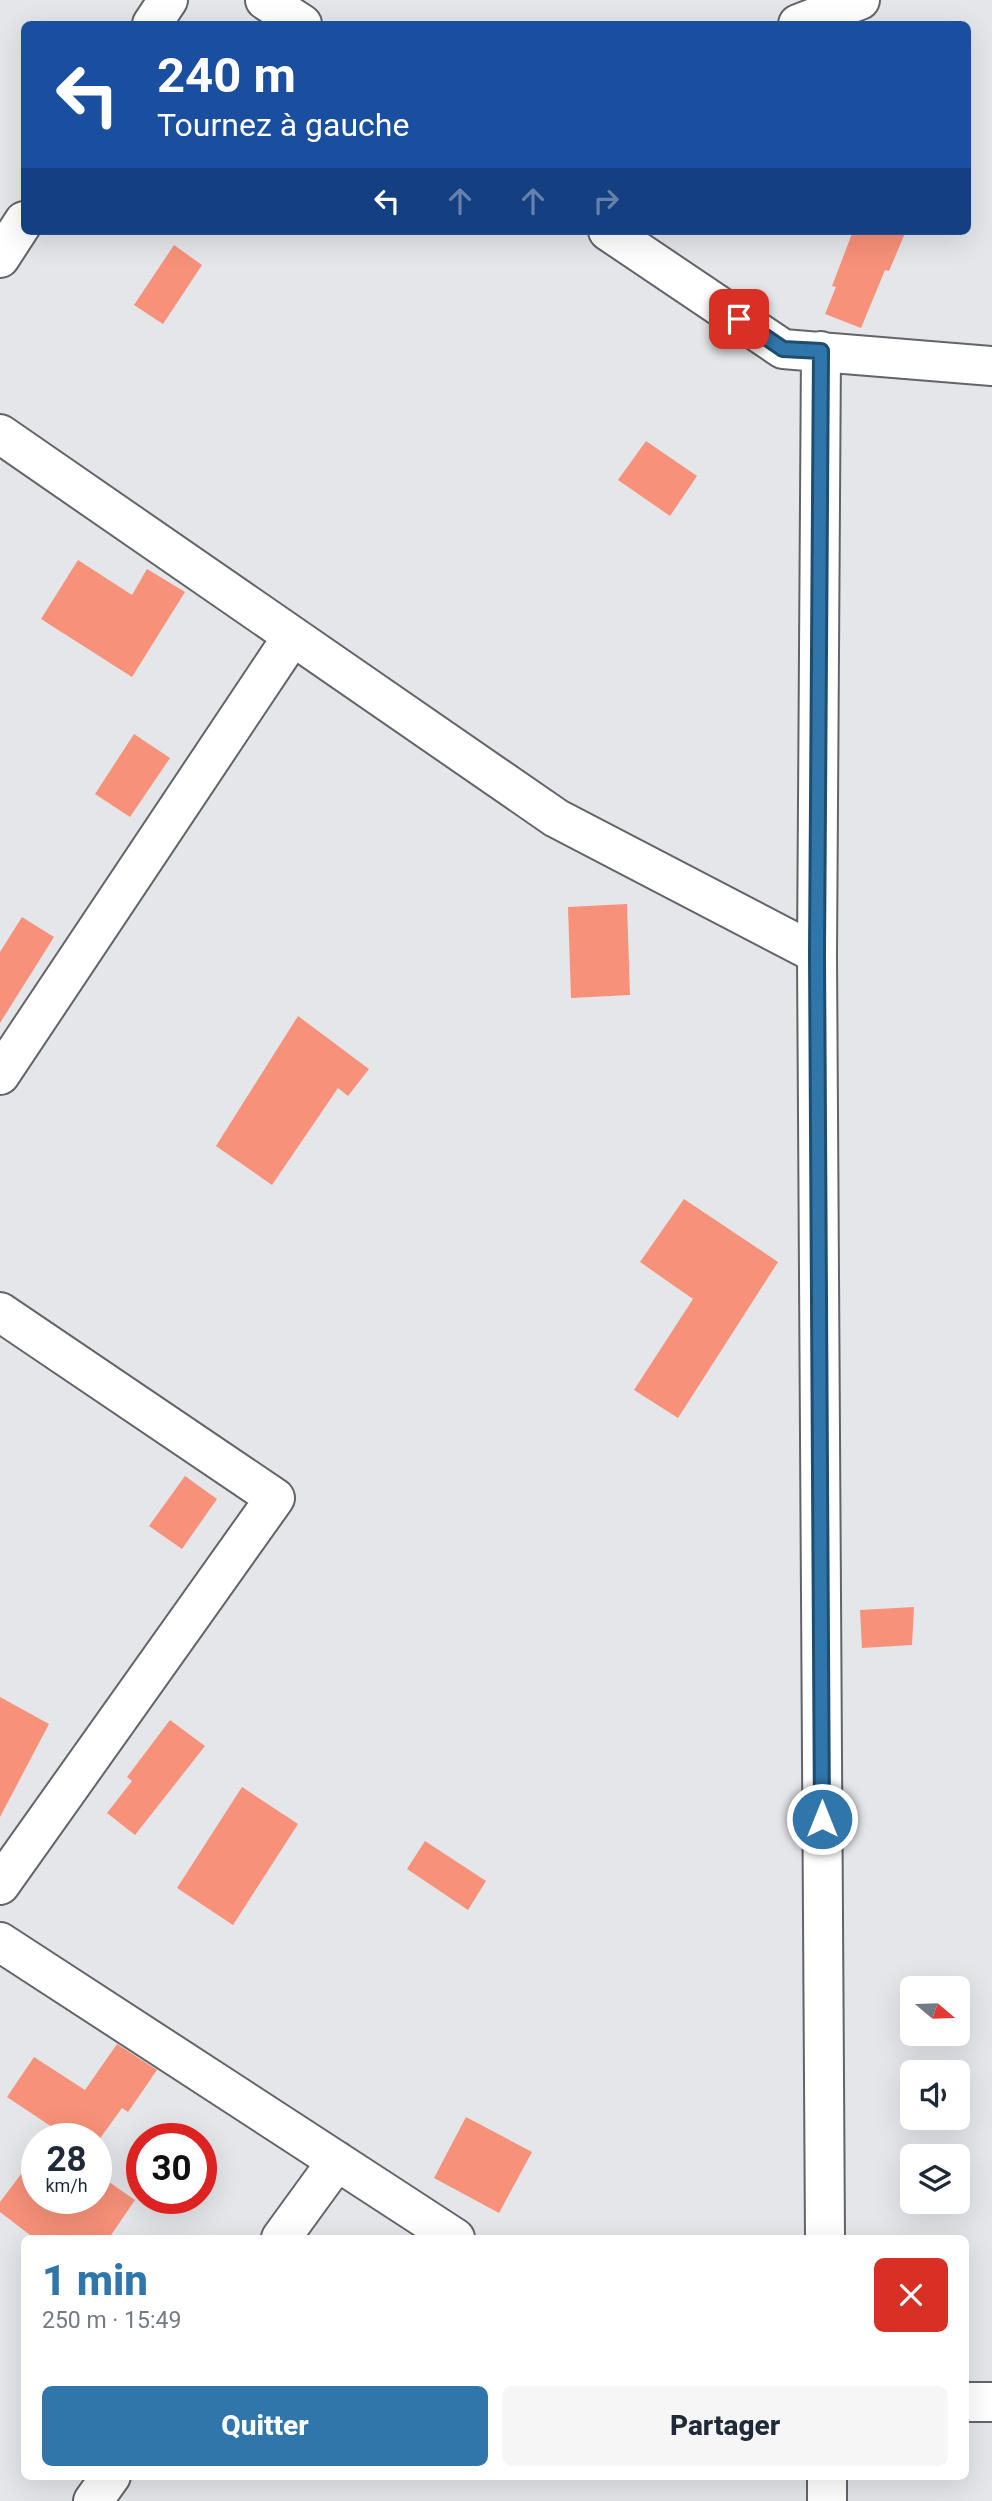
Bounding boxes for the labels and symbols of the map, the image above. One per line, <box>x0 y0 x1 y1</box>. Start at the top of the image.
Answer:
pin <box>709 289 769 349</box>
position arrow <box>785 1782 859 1856</box>
north arrow <box>900 1976 970 2046</box>
speed limit sign: 30 <box>126 2123 217 2214</box>

